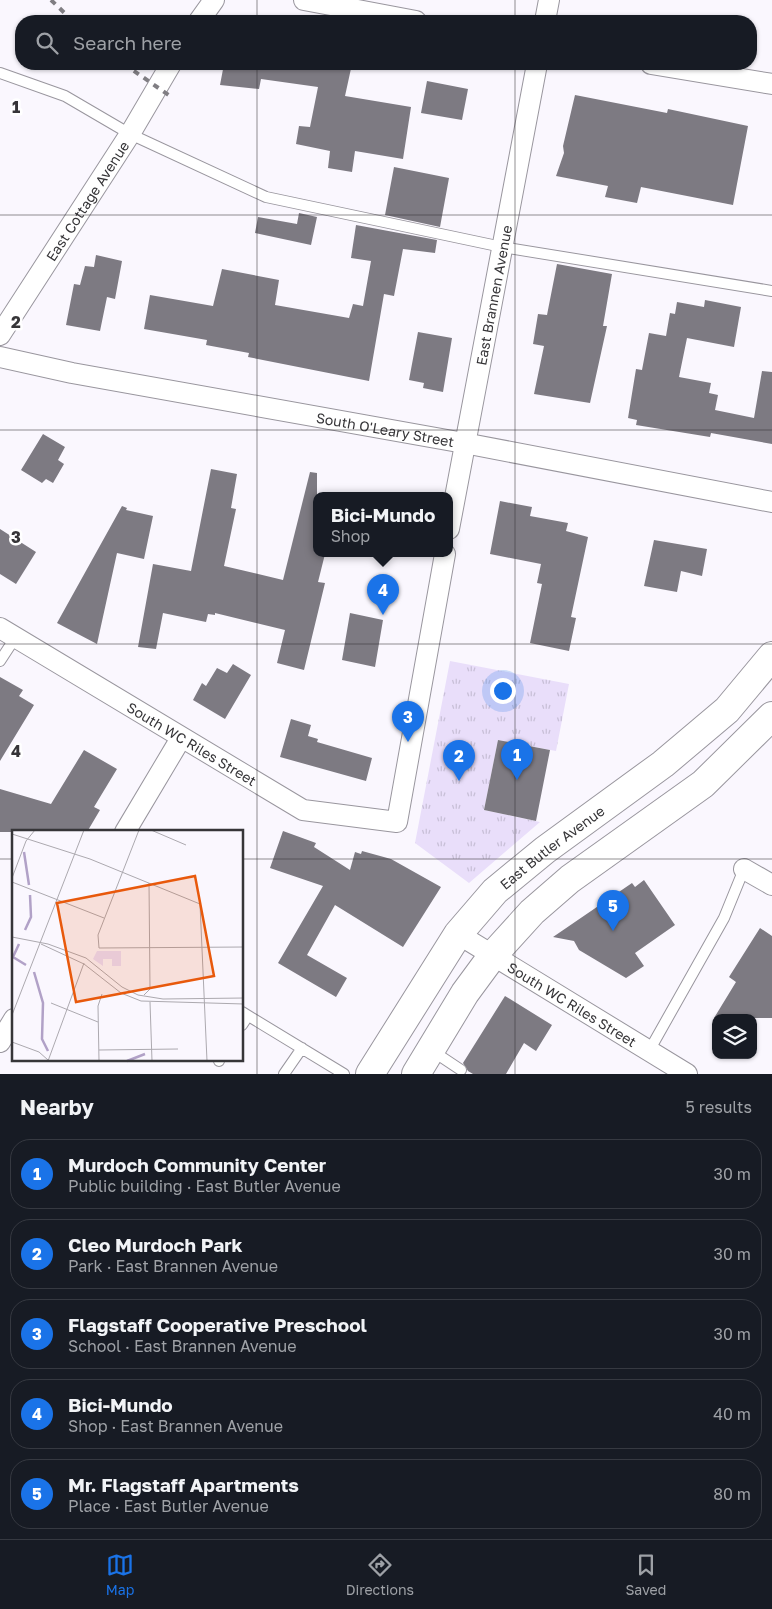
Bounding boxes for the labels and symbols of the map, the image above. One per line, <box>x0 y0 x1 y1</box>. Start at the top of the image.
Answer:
text: 1 <box>12 97 20 117</box>
street label: East Cottage Avenue <box>42 137 132 264</box>
street label: East Brannen Avenue <box>472 224 515 367</box>
text: 2 <box>11 312 21 332</box>
street label: South O'Leary Street <box>315 408 456 450</box>
text: 3 <box>11 527 21 547</box>
pin: 4 <box>367 574 399 615</box>
your location <box>490 678 516 704</box>
street label: South WC Riles Street <box>124 698 260 789</box>
pin: 3 <box>392 701 424 742</box>
pin: 1 <box>501 739 533 780</box>
pin: 2 <box>443 740 475 781</box>
text: 4 <box>11 741 21 761</box>
street label: East Butler Avenue <box>496 801 607 892</box>
inset map <box>12 830 244 1062</box>
pin: 5 <box>597 890 629 931</box>
street label: South WC Riles Street <box>505 958 640 1050</box>

